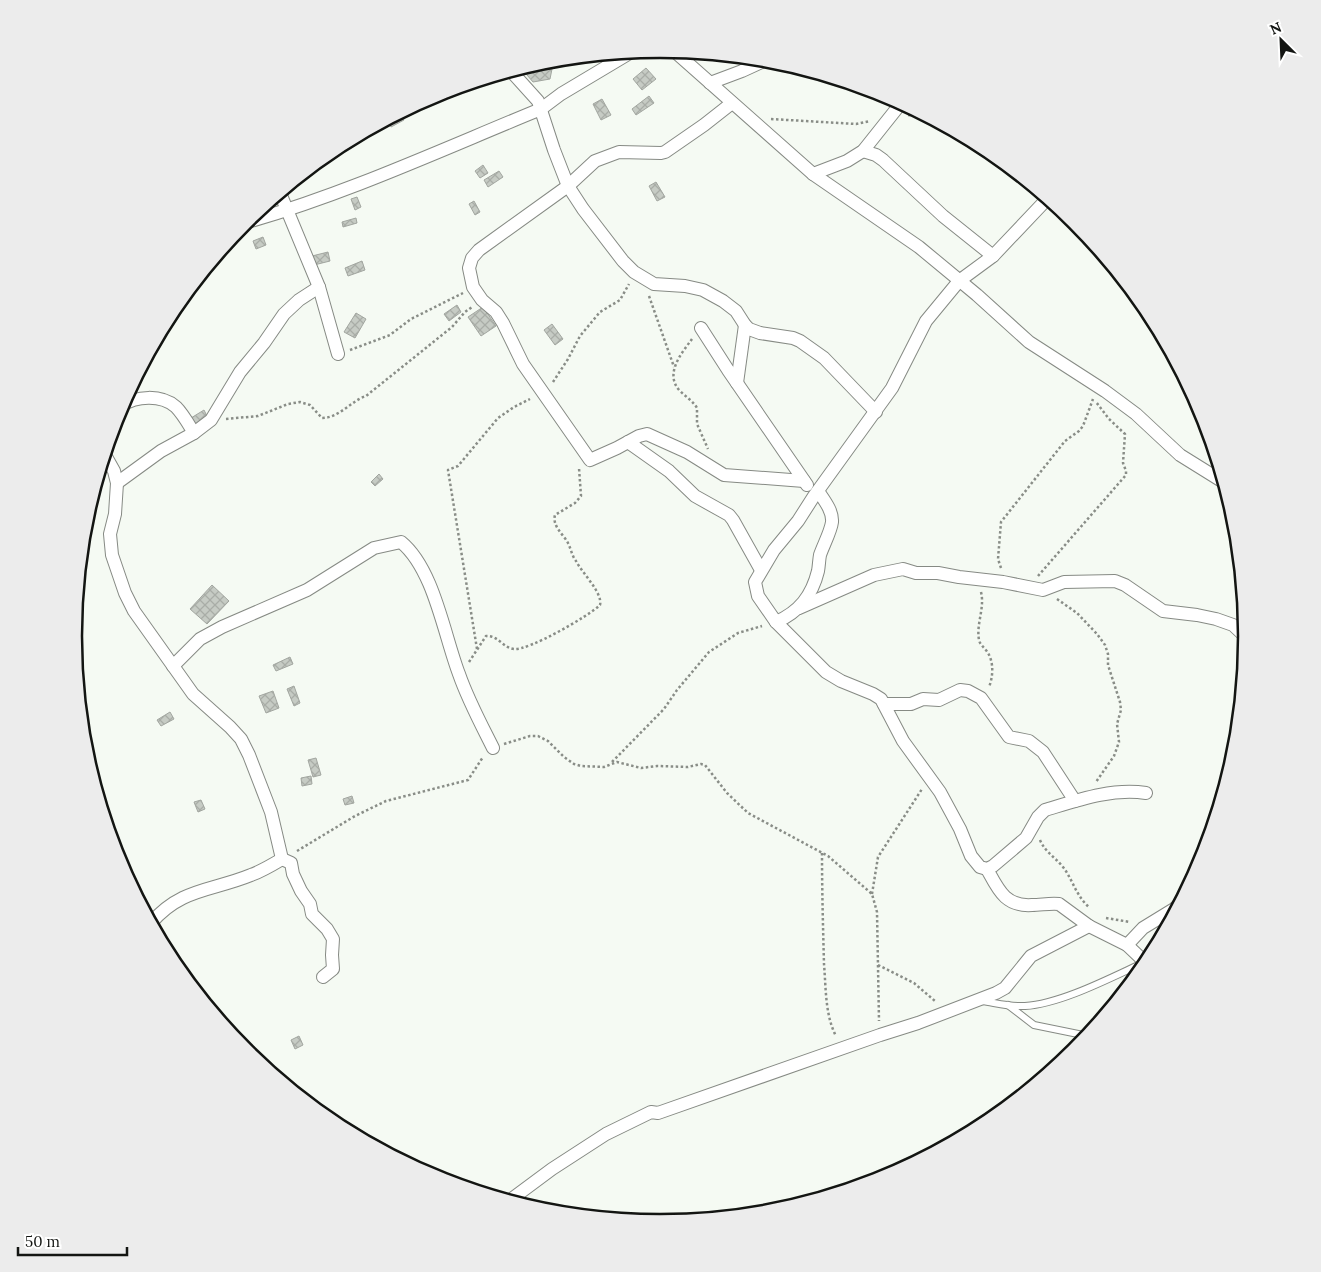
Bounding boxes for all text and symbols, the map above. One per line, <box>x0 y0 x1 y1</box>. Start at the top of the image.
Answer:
north arrow <box>1256 15 1306 65</box>
text: N <box>1267 18 1284 39</box>
scale bar <box>18 1224 126 1256</box>
text: 50 m <box>25 1232 60 1251</box>

